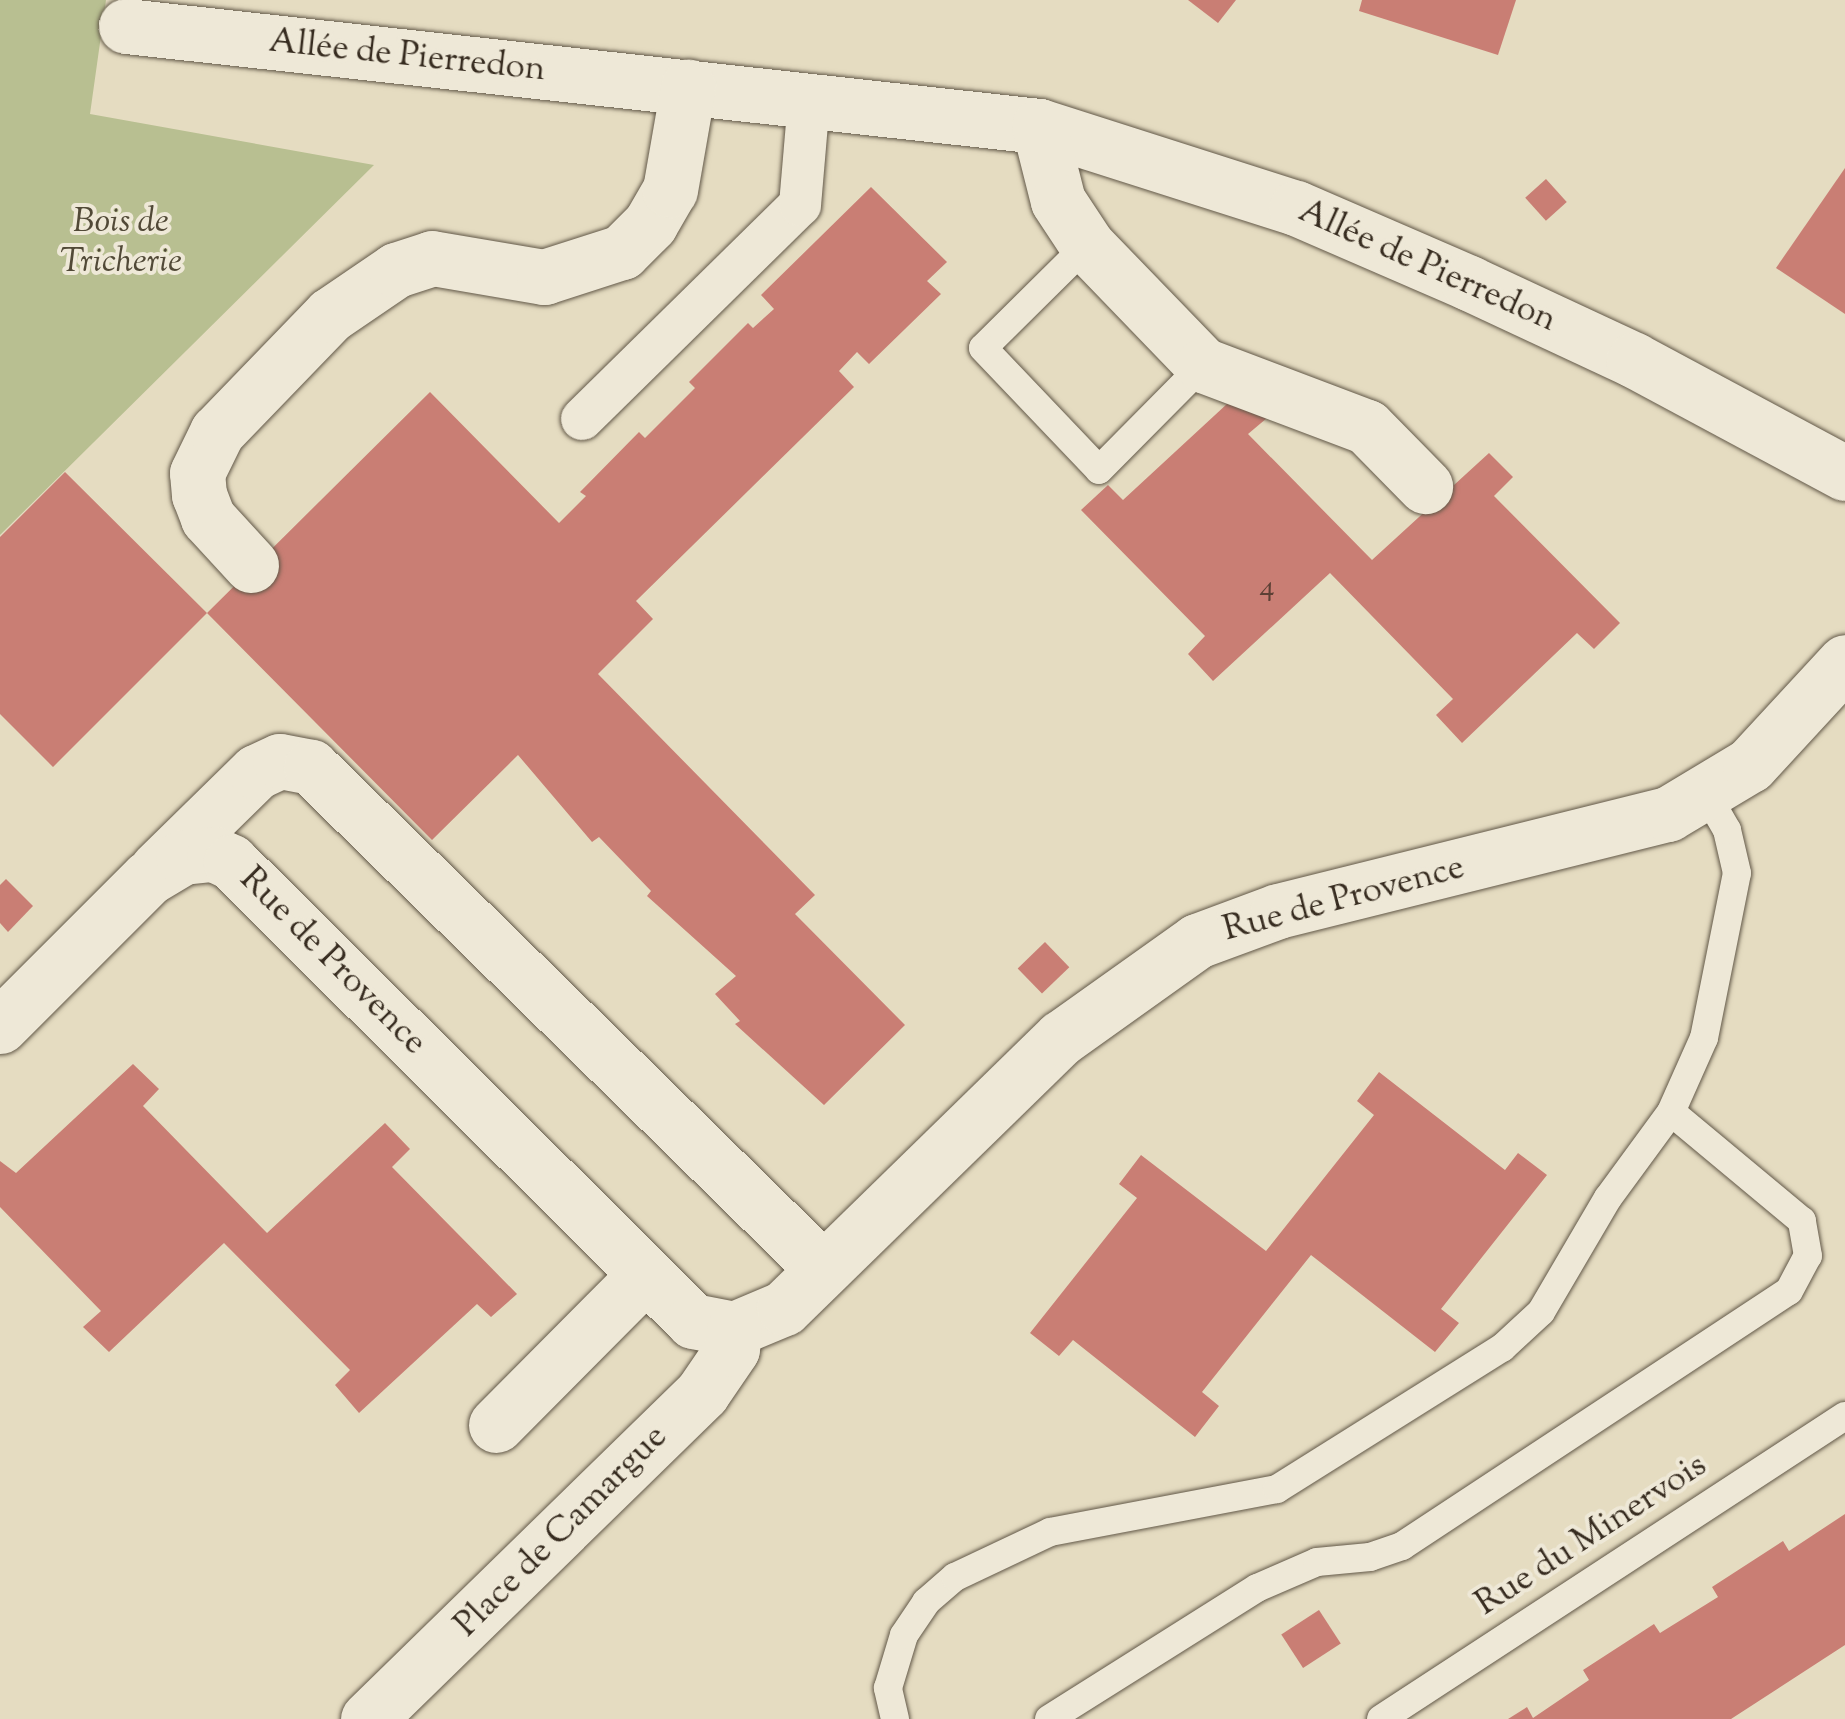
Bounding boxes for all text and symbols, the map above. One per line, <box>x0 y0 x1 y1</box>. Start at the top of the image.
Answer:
street label: Allée de Pierredon <box>267 22 547 92</box>
street label: Allée de Pierredon <box>1291 191 1563 343</box>
park label: Bois de Tricherie <box>60 202 182 284</box>
house number: 4 <box>1259 570 1275 606</box>
street label: Rue de Provence <box>1219 848 1469 952</box>
street label: Rue de Provence <box>230 860 434 1064</box>
street label: Place de Camargue <box>447 1417 677 1647</box>
street label: Rue du Minervois <box>1469 1446 1715 1626</box>

